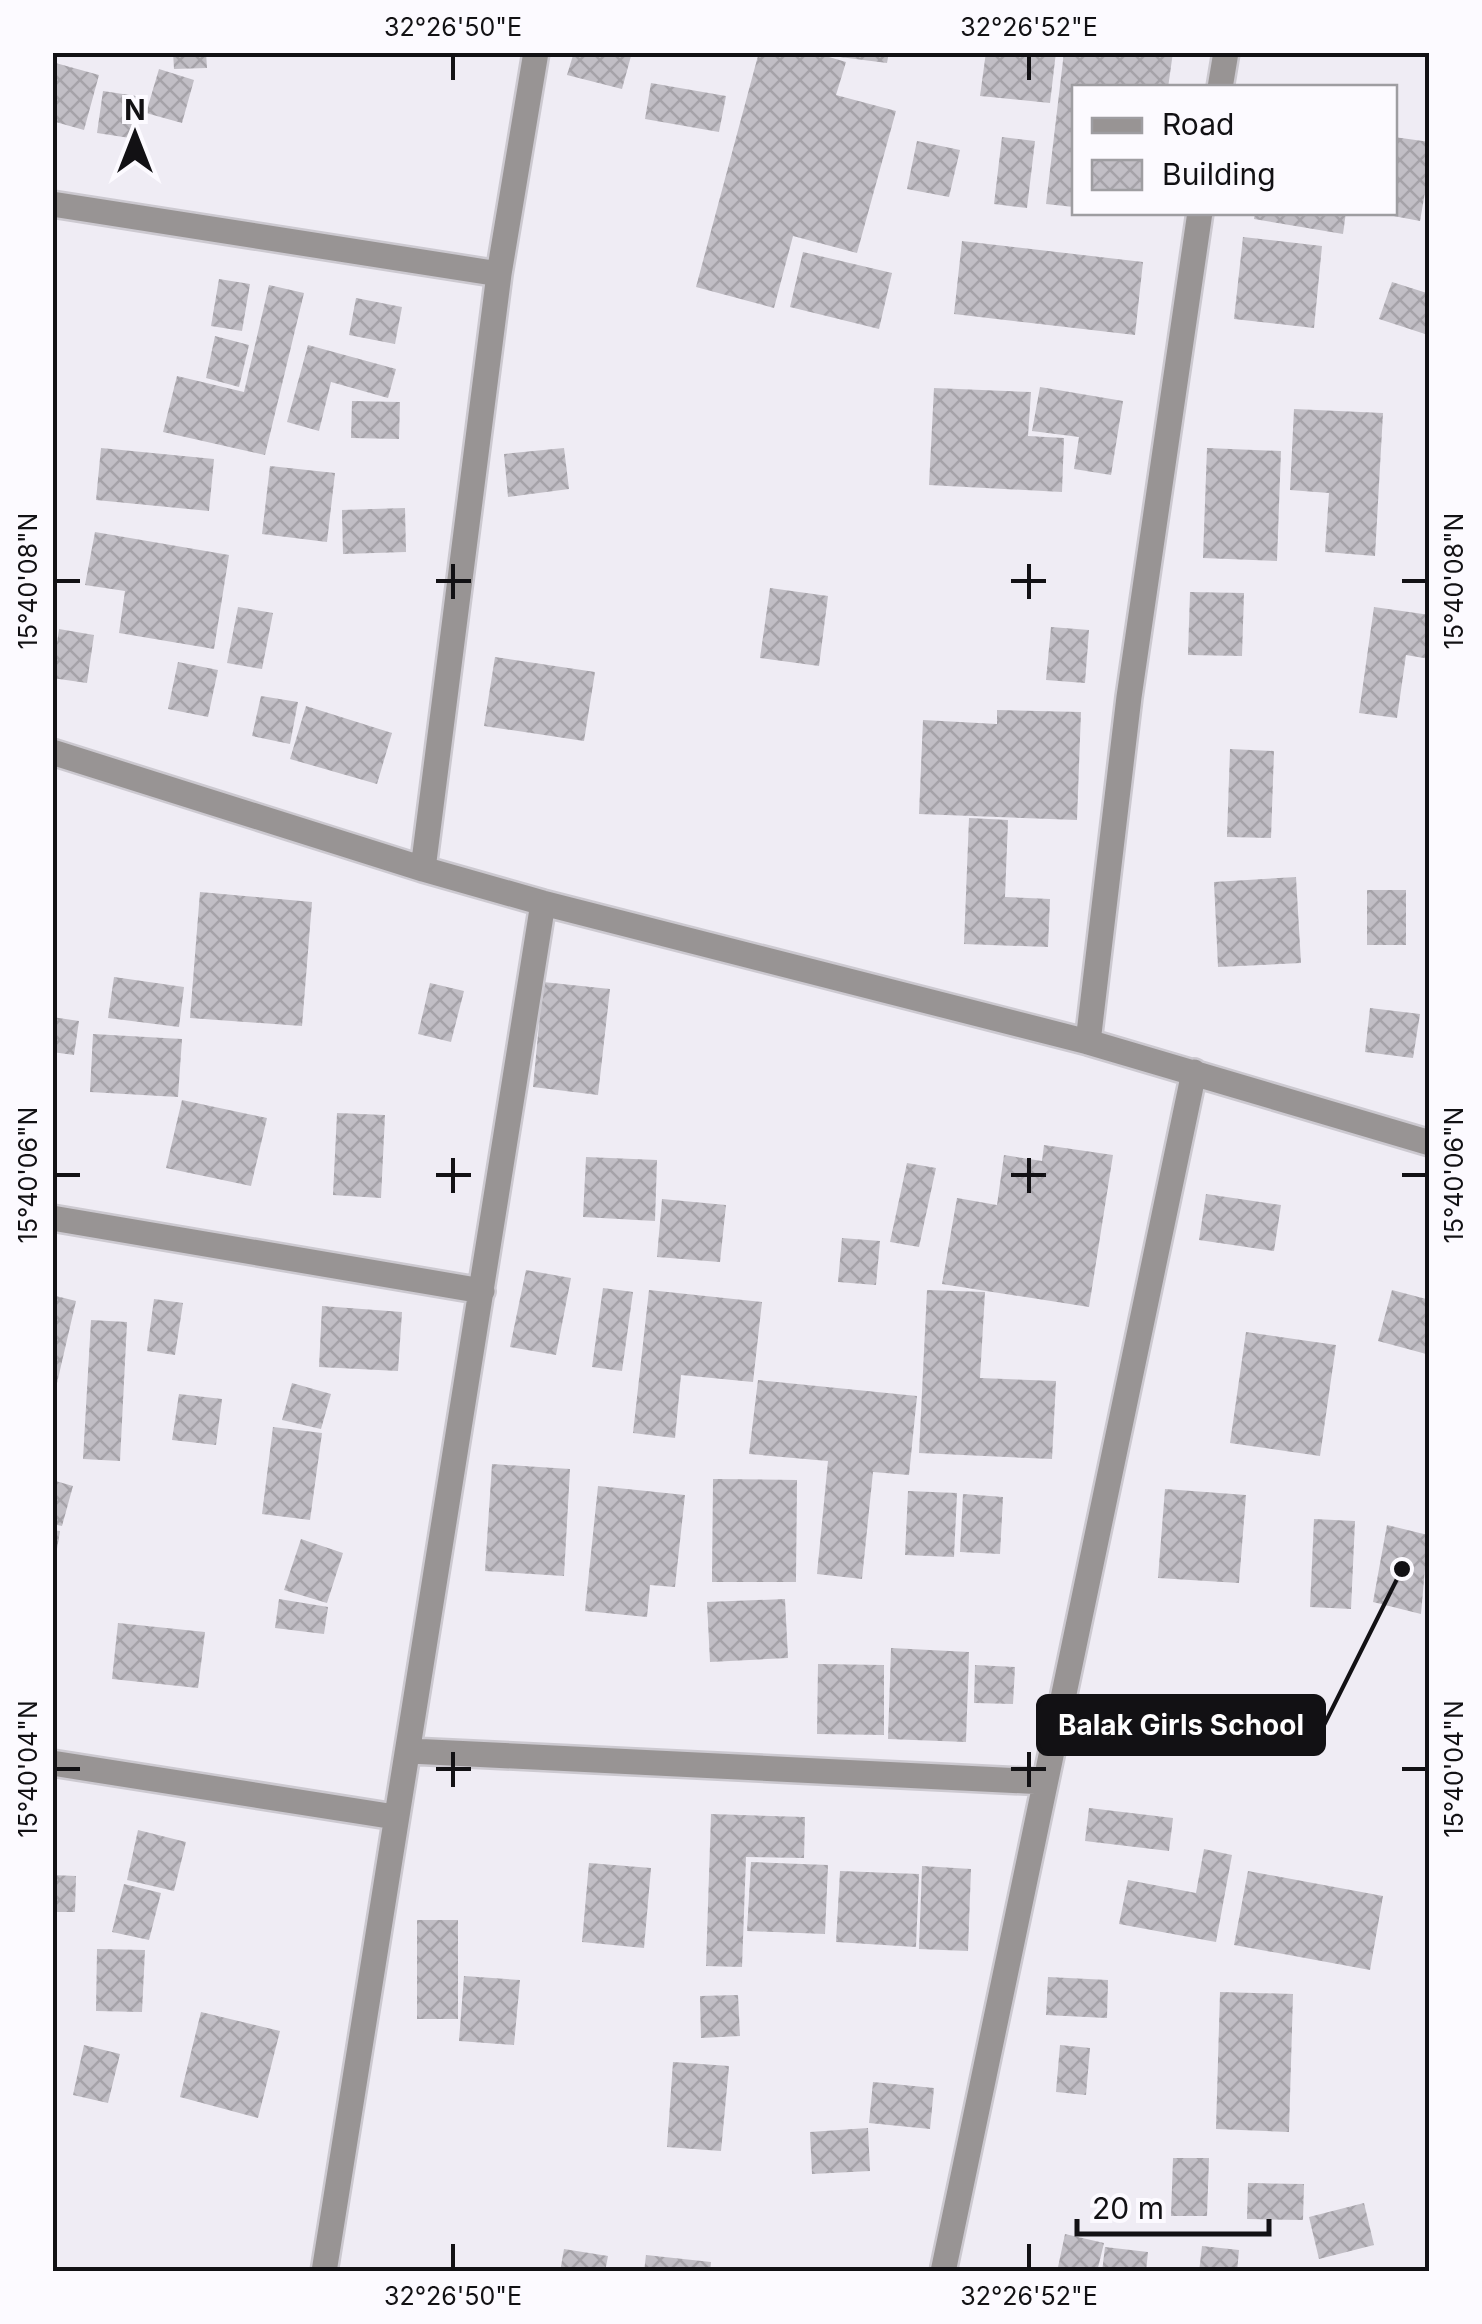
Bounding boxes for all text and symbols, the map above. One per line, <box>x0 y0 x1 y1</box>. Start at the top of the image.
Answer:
text: 32°26'50"E <box>384 12 522 42</box>
text: 32°26'52"E <box>960 12 1098 42</box>
north arrow <box>85 85 185 185</box>
legend <box>1072 85 1397 215</box>
text: N <box>124 93 146 127</box>
text: Road <box>1162 106 1234 142</box>
text: Building <box>1162 156 1276 192</box>
text: 15°40'08"N <box>13 513 43 649</box>
text: 15°40'08"N <box>1439 513 1469 649</box>
text: 15°40'06"N <box>13 1107 43 1243</box>
text: 15°40'06"N <box>1439 1107 1469 1243</box>
callout: Balak Girls School <box>1038 1696 1324 1754</box>
text: 15°40'04"N <box>13 1700 43 1838</box>
text: 15°40'04"N <box>1439 1700 1469 1838</box>
text: Balak Girls School <box>1058 1708 1304 1742</box>
scale bar <box>1077 2174 1270 2236</box>
text: 20 m <box>1092 2190 1164 2226</box>
text: 32°26'50"E <box>384 2281 522 2311</box>
text: 32°26'52"E <box>960 2281 1098 2311</box>

